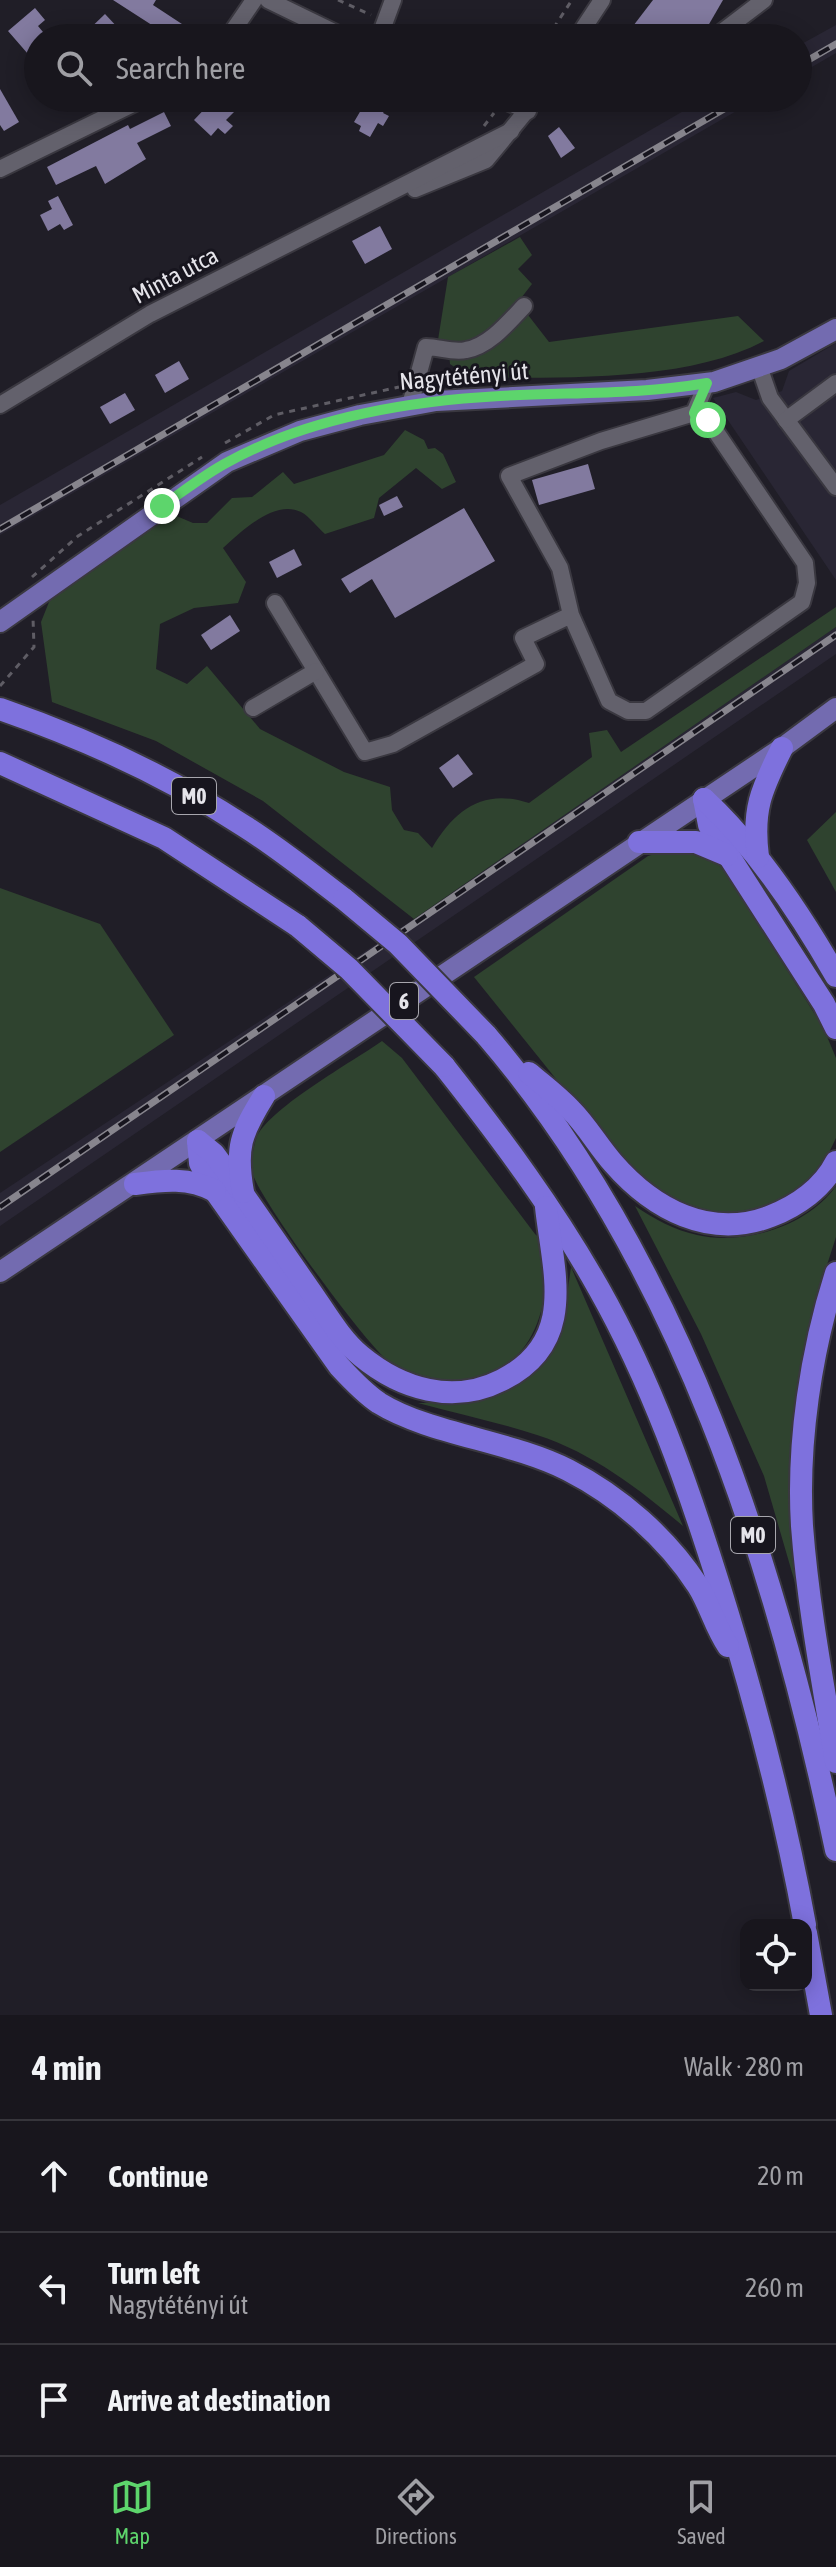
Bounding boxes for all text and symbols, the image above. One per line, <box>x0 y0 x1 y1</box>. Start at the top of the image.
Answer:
search box <box>24 24 812 112</box>
icon: search <box>52 46 96 90</box>
text: Search here <box>116 51 245 85</box>
street label: Minta utca <box>128 241 222 309</box>
street label: Nagytétényi út <box>398 357 530 395</box>
route start <box>690 402 726 438</box>
route end <box>144 488 180 524</box>
road number: M0 <box>172 778 216 814</box>
road number: 6 <box>390 983 418 1019</box>
road number: M0 <box>731 1517 775 1553</box>
map controls <box>740 1919 812 1991</box>
button: locate <box>740 1919 812 1991</box>
text: 4 min <box>32 2048 101 2087</box>
text: Walk · 280 m <box>684 2052 804 2082</box>
icon: ahead <box>32 2154 76 2198</box>
text: Continue <box>108 2159 208 2193</box>
text: 20 m <box>757 2161 804 2191</box>
text: Turn left <box>108 2256 200 2290</box>
icon: left <box>32 2266 76 2310</box>
text: 260 m <box>745 2273 804 2303</box>
text: Nagytétényi út <box>108 2290 248 2320</box>
icon: arrive <box>32 2378 76 2422</box>
text: Arrive at destination <box>108 2383 330 2417</box>
tab: Map <box>110 2475 154 2549</box>
tab: Directions <box>375 2475 457 2549</box>
tab: Saved <box>677 2475 726 2549</box>

